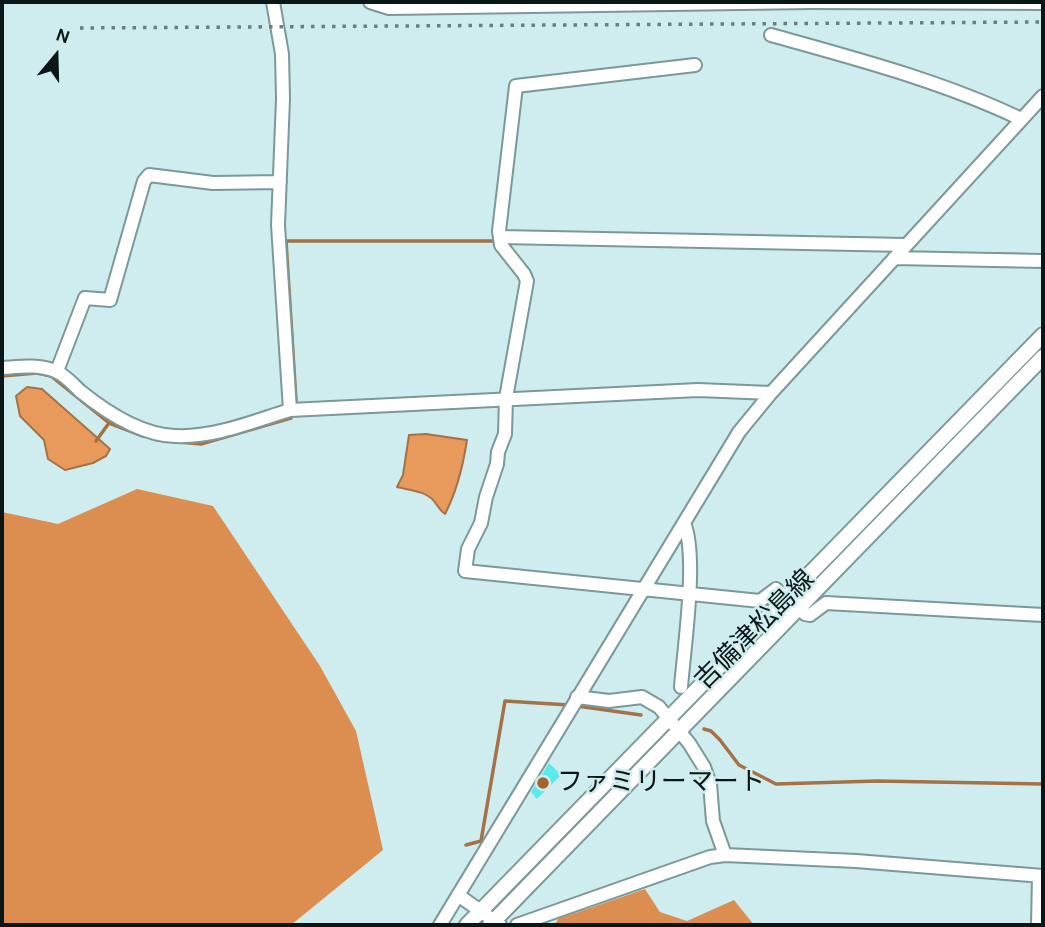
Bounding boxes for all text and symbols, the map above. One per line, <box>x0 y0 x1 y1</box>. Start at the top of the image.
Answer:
north arrow <box>21 21 91 91</box>
text: N <box>53 24 73 49</box>
street label: 吉備津松島線 <box>689 564 821 696</box>
place label: ファミリーマート <box>557 767 765 799</box>
marker: ファミリーマート <box>535 775 551 791</box>

